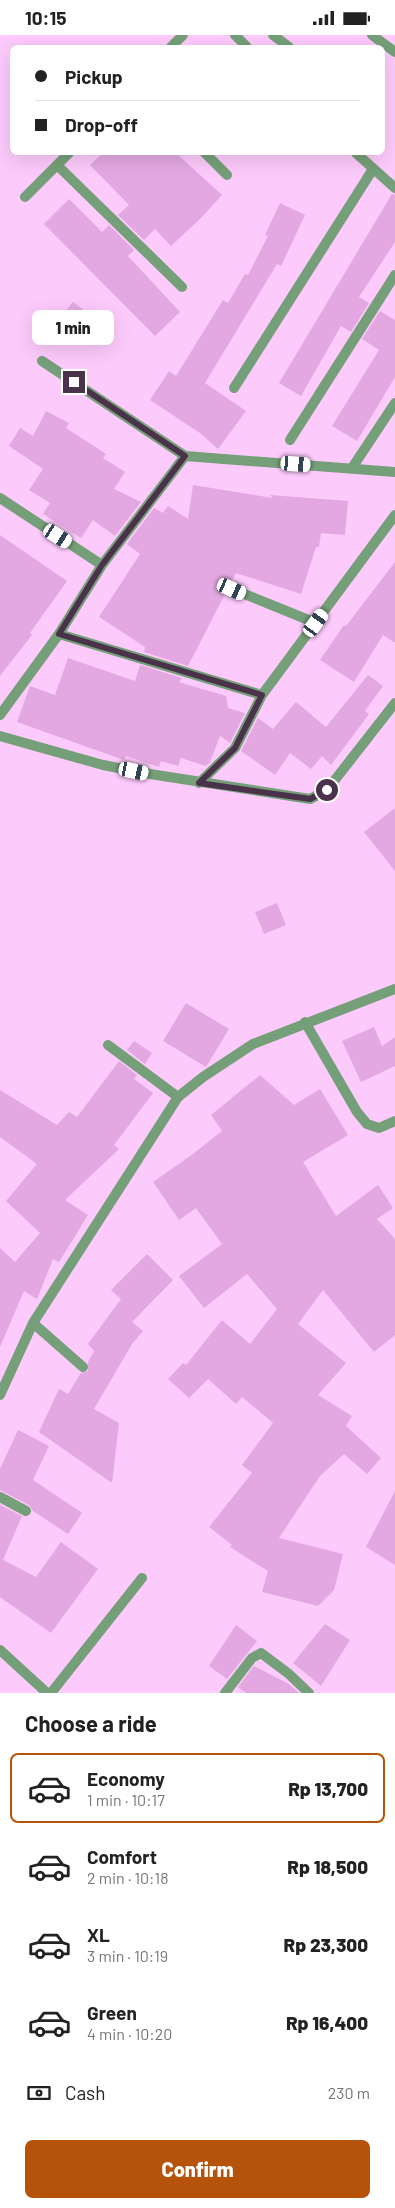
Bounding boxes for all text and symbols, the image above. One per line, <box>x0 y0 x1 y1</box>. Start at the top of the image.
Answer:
text: 10:15 <box>25 6 66 29</box>
text: Pickup <box>65 65 123 88</box>
text: Drop-off <box>65 113 138 136</box>
callout: 1 min <box>33 309 115 345</box>
text: 1 min <box>55 318 91 337</box>
route end <box>63 371 85 393</box>
car <box>280 455 311 473</box>
car <box>41 522 74 550</box>
car <box>215 576 248 602</box>
car <box>301 606 330 640</box>
car <box>117 761 150 781</box>
route start <box>316 779 338 801</box>
text: Choose a ride <box>25 1710 157 1736</box>
icon: car <box>27 1766 72 1811</box>
text: Economy <box>87 1767 165 1790</box>
text: Rp 13,700 <box>288 1777 368 1800</box>
text: 1 min · 10:17 <box>87 1790 165 1809</box>
icon: car <box>27 1844 72 1889</box>
text: Comfort <box>87 1845 157 1868</box>
text: Rp 18,500 <box>287 1855 368 1878</box>
text: 2 min · 10:18 <box>87 1868 168 1887</box>
icon: car <box>27 1922 72 1967</box>
text: XL <box>87 1923 110 1946</box>
text: Rp 23,300 <box>284 1933 368 1956</box>
text: 3 min · 10:19 <box>87 1946 168 1965</box>
icon: car <box>27 2000 72 2045</box>
text: Green <box>87 2001 137 2024</box>
text: Rp 16,400 <box>286 2011 368 2034</box>
text: 4 min · 10:20 <box>87 2024 172 2043</box>
icon: cash <box>25 2079 53 2107</box>
text: Cash <box>65 2081 106 2104</box>
text: 230 m <box>328 2083 370 2102</box>
button: Confirm <box>25 2140 370 2198</box>

